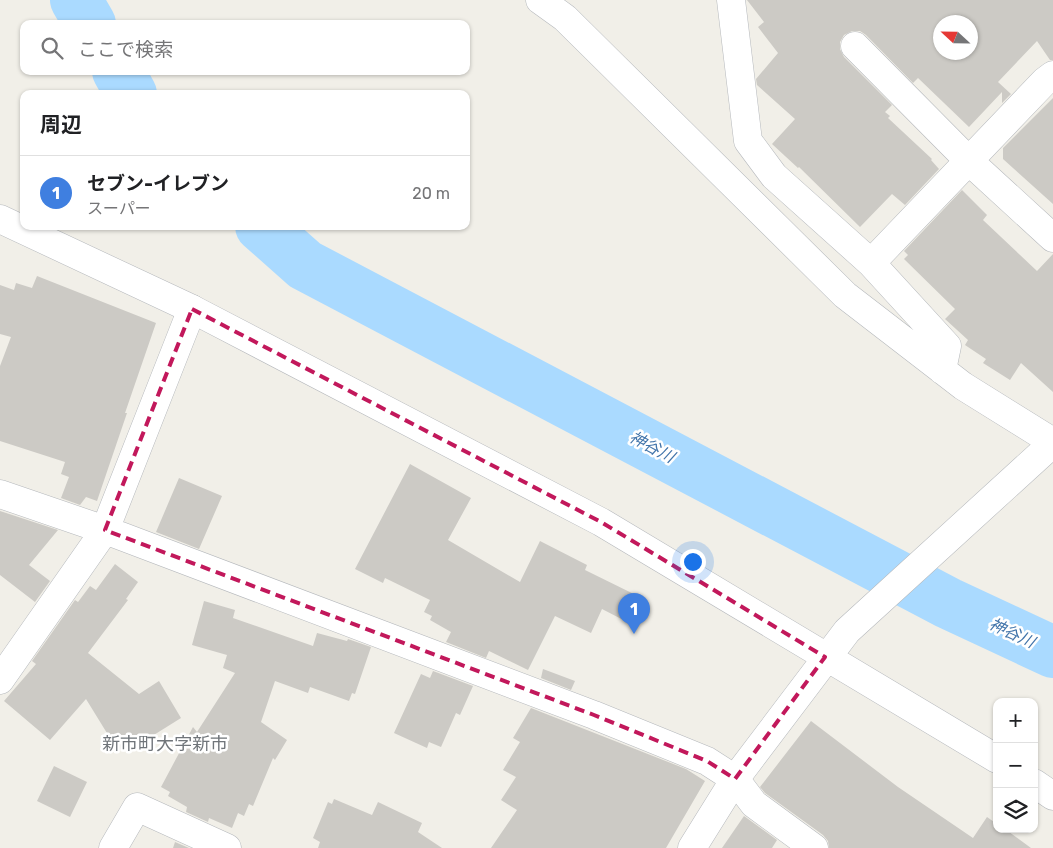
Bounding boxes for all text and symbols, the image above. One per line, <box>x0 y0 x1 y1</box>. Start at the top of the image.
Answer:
north arrow <box>933 15 978 60</box>
search box <box>20 20 470 75</box>
icon: search <box>38 34 66 62</box>
text: ここで検索 <box>78 38 173 61</box>
text: 周辺 <box>40 112 82 137</box>
text: セブン-イレブン <box>87 172 229 195</box>
text: 1 <box>52 184 60 203</box>
text: 20 m <box>412 184 450 203</box>
text: スーパー <box>87 199 151 218</box>
water label: 神谷川 <box>626 427 679 468</box>
your location <box>680 549 706 575</box>
pin: 1 <box>618 593 650 634</box>
water label: 神谷川 <box>986 614 1040 653</box>
map controls <box>993 698 1038 833</box>
button: + <box>993 698 1038 743</box>
district label: 新市町大字新市 <box>102 733 228 755</box>
button: − <box>993 743 1038 788</box>
button: layers <box>993 788 1038 833</box>

